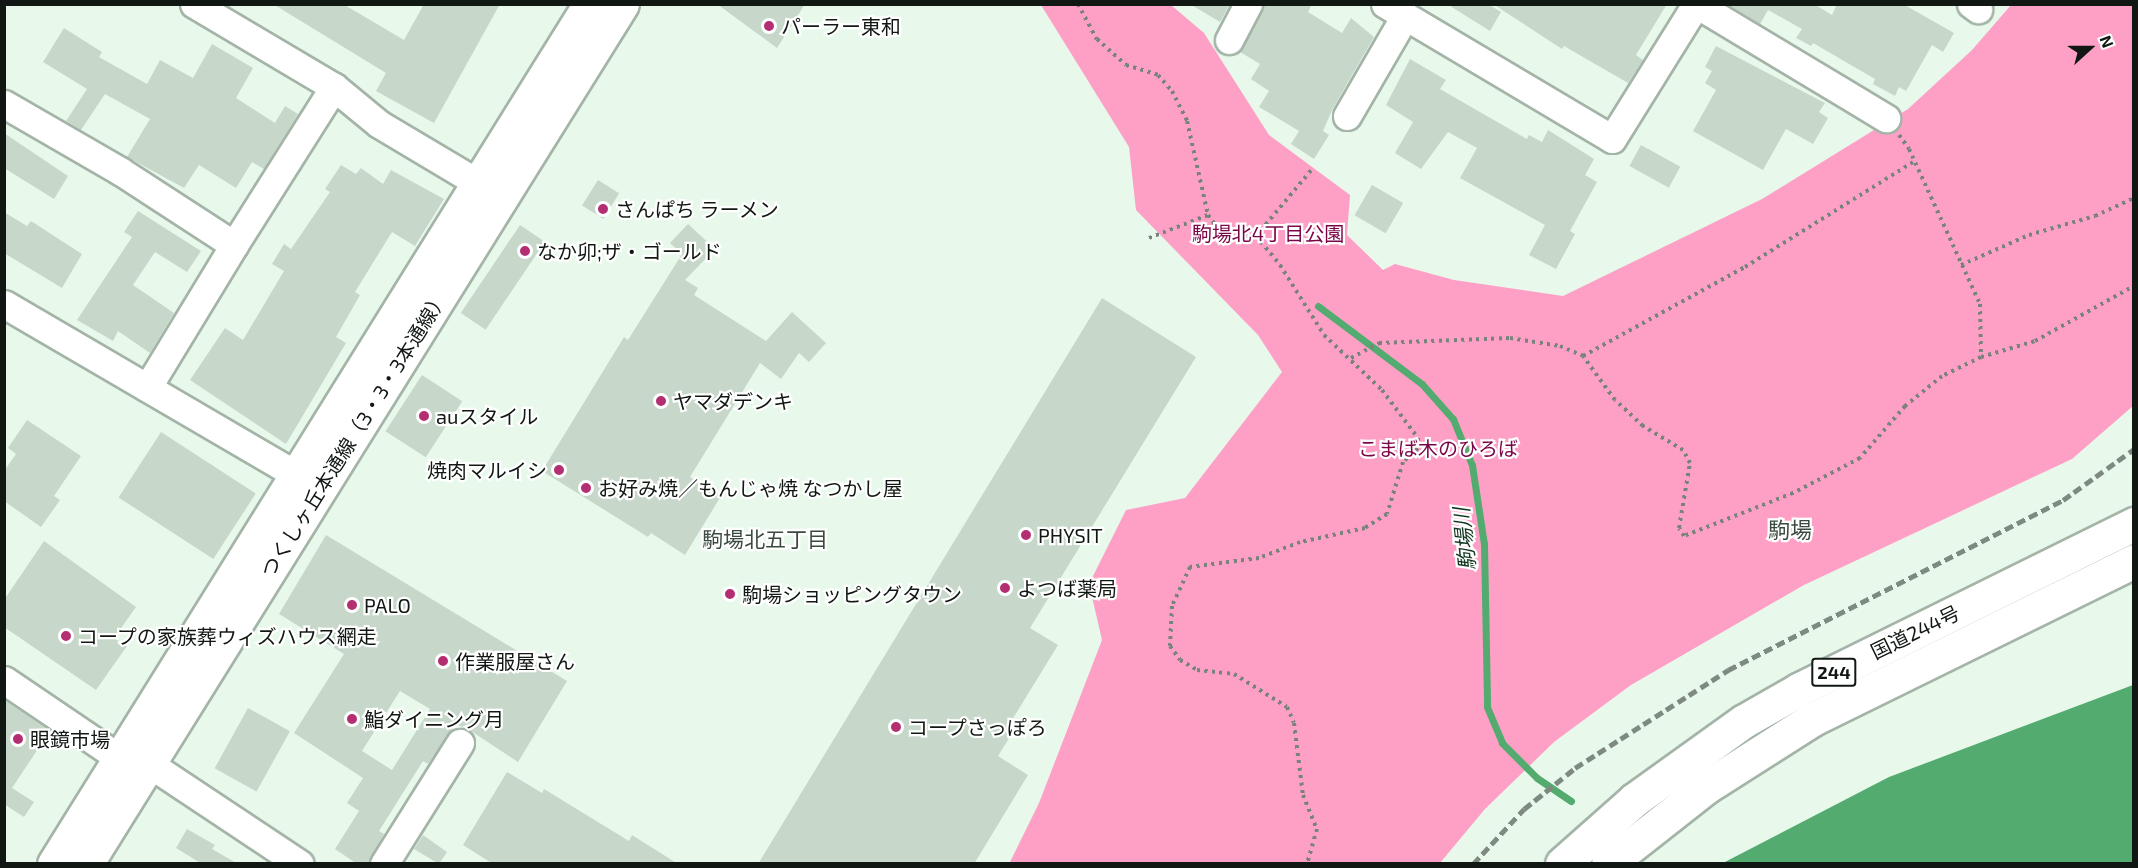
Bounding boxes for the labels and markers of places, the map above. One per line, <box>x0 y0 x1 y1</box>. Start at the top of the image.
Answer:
place label: パーラー東和 <box>781 14 901 38</box>
marker: パーラー東和 <box>762 19 776 33</box>
place label: さんぱち ラーメン <box>615 197 779 221</box>
marker: さんぱち ラーメン <box>596 202 610 216</box>
place label: なか卯;ザ・ゴールド <box>537 239 722 263</box>
marker: なか卯;ザ・ゴールド <box>518 244 532 258</box>
place label: ヤマダデンキ <box>673 389 793 413</box>
marker: ヤマダデンキ <box>654 394 668 408</box>
place label: auスタイル <box>436 404 538 428</box>
marker: auスタイル <box>417 409 431 423</box>
place label: 焼肉マルイシ <box>427 458 547 482</box>
marker: 焼肉マルイシ <box>552 463 566 477</box>
place label: お好み焼／もんじゃ焼 なつかし屋 <box>598 476 902 500</box>
marker: お好み焼／もんじゃ焼 なつかし屋 <box>579 481 593 495</box>
place label: PHYSIT <box>1038 523 1103 547</box>
marker: PHYSIT <box>1019 528 1033 542</box>
place label: よつば薬局 <box>1017 576 1117 600</box>
marker: よつば薬局 <box>998 581 1012 595</box>
place label: 駒場ショッピングタウン <box>742 582 962 606</box>
marker: 駒場ショッピングタウン <box>723 587 737 601</box>
place label: PALO <box>364 593 411 617</box>
marker: PALO <box>345 598 359 612</box>
place label: コープの家族葬ウィズハウス網走 <box>78 624 378 648</box>
marker: コープの家族葬ウィズハウス網走 <box>59 629 73 643</box>
place label: 作業服屋さん <box>455 649 575 673</box>
marker: 作業服屋さん <box>436 654 450 668</box>
place label: 鮨ダイニング月 <box>364 707 504 731</box>
marker: 鮨ダイニング月 <box>345 712 359 726</box>
place label: コープさっぽろ <box>908 715 1048 739</box>
marker: コープさっぽろ <box>889 720 903 734</box>
place label: 眼鏡市場 <box>30 727 110 751</box>
marker: 眼鏡市場 <box>11 732 25 746</box>

